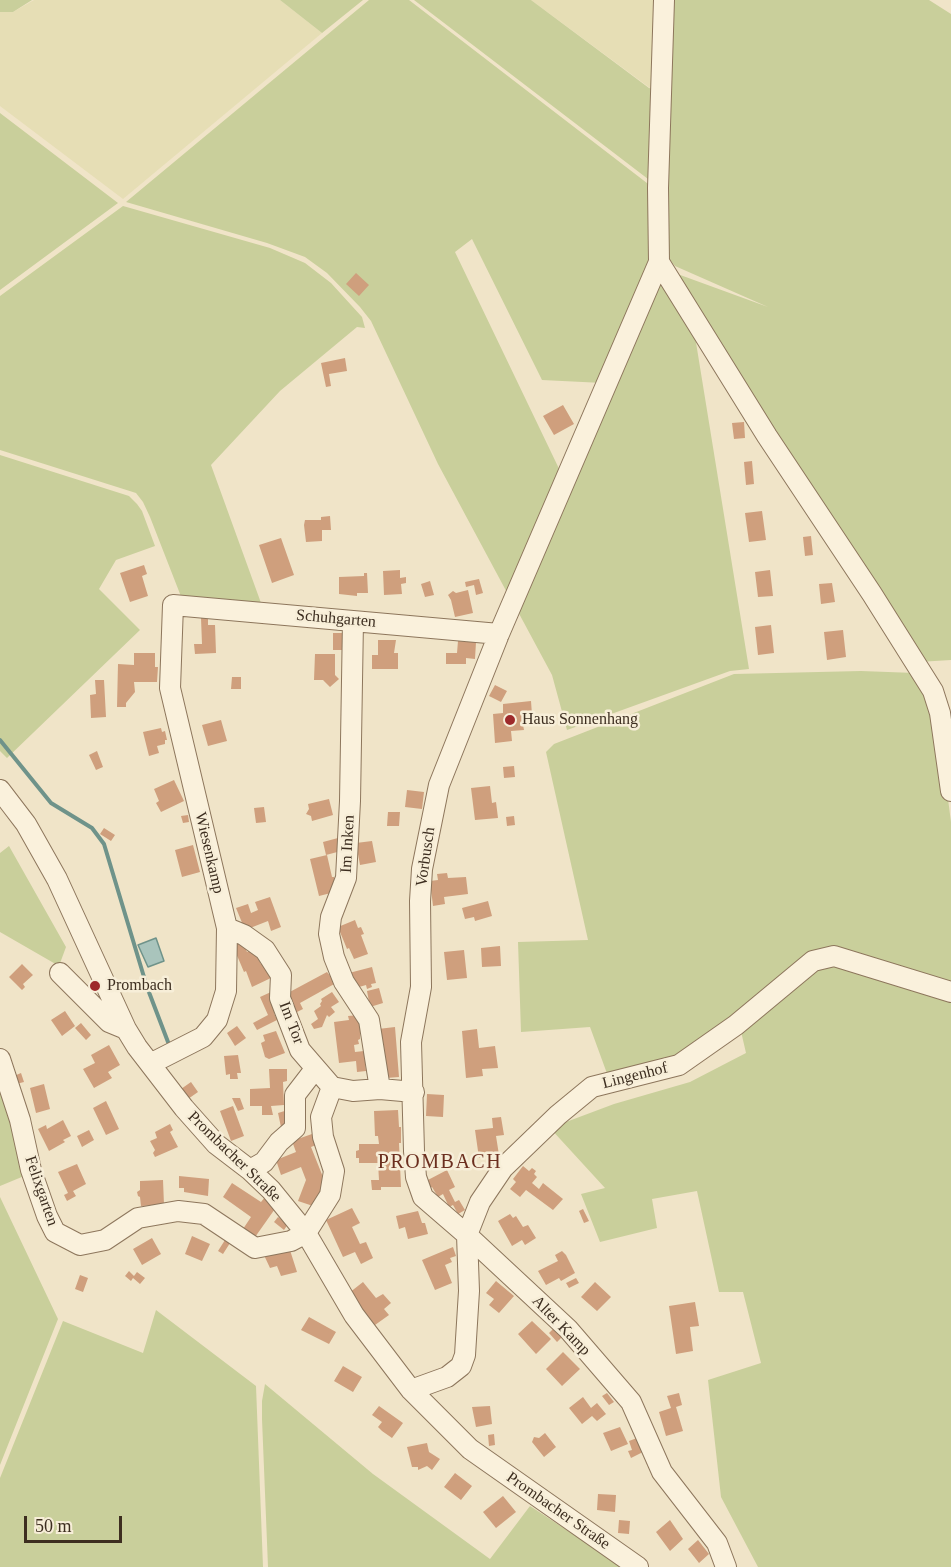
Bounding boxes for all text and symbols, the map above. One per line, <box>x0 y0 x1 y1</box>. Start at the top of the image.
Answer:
street label: Schuhgarten <box>295 606 377 632</box>
place label: Haus Sonnenhang <box>522 710 638 730</box>
marker: Haus Sonnenhang <box>503 713 517 727</box>
street label: Wiesenkamp <box>190 810 228 896</box>
street label: Im Inken <box>337 814 359 874</box>
street label: Vorbusch <box>412 826 440 888</box>
place label: Prombach <box>107 976 172 996</box>
marker: Prombach <box>88 979 102 993</box>
street label: Im Tor <box>274 999 308 1047</box>
street label: Lingenhof <box>600 1059 670 1093</box>
street label: Prombacher Straße <box>183 1108 285 1206</box>
district label: PROMBACH <box>378 1151 502 1175</box>
street label: Felixgarten <box>20 1153 62 1229</box>
street label: Alter Kamp <box>528 1292 594 1360</box>
street label: Prombacher Straße <box>502 1468 614 1554</box>
scale bar <box>27 1504 124 1542</box>
text: 50 m <box>35 1516 72 1536</box>

